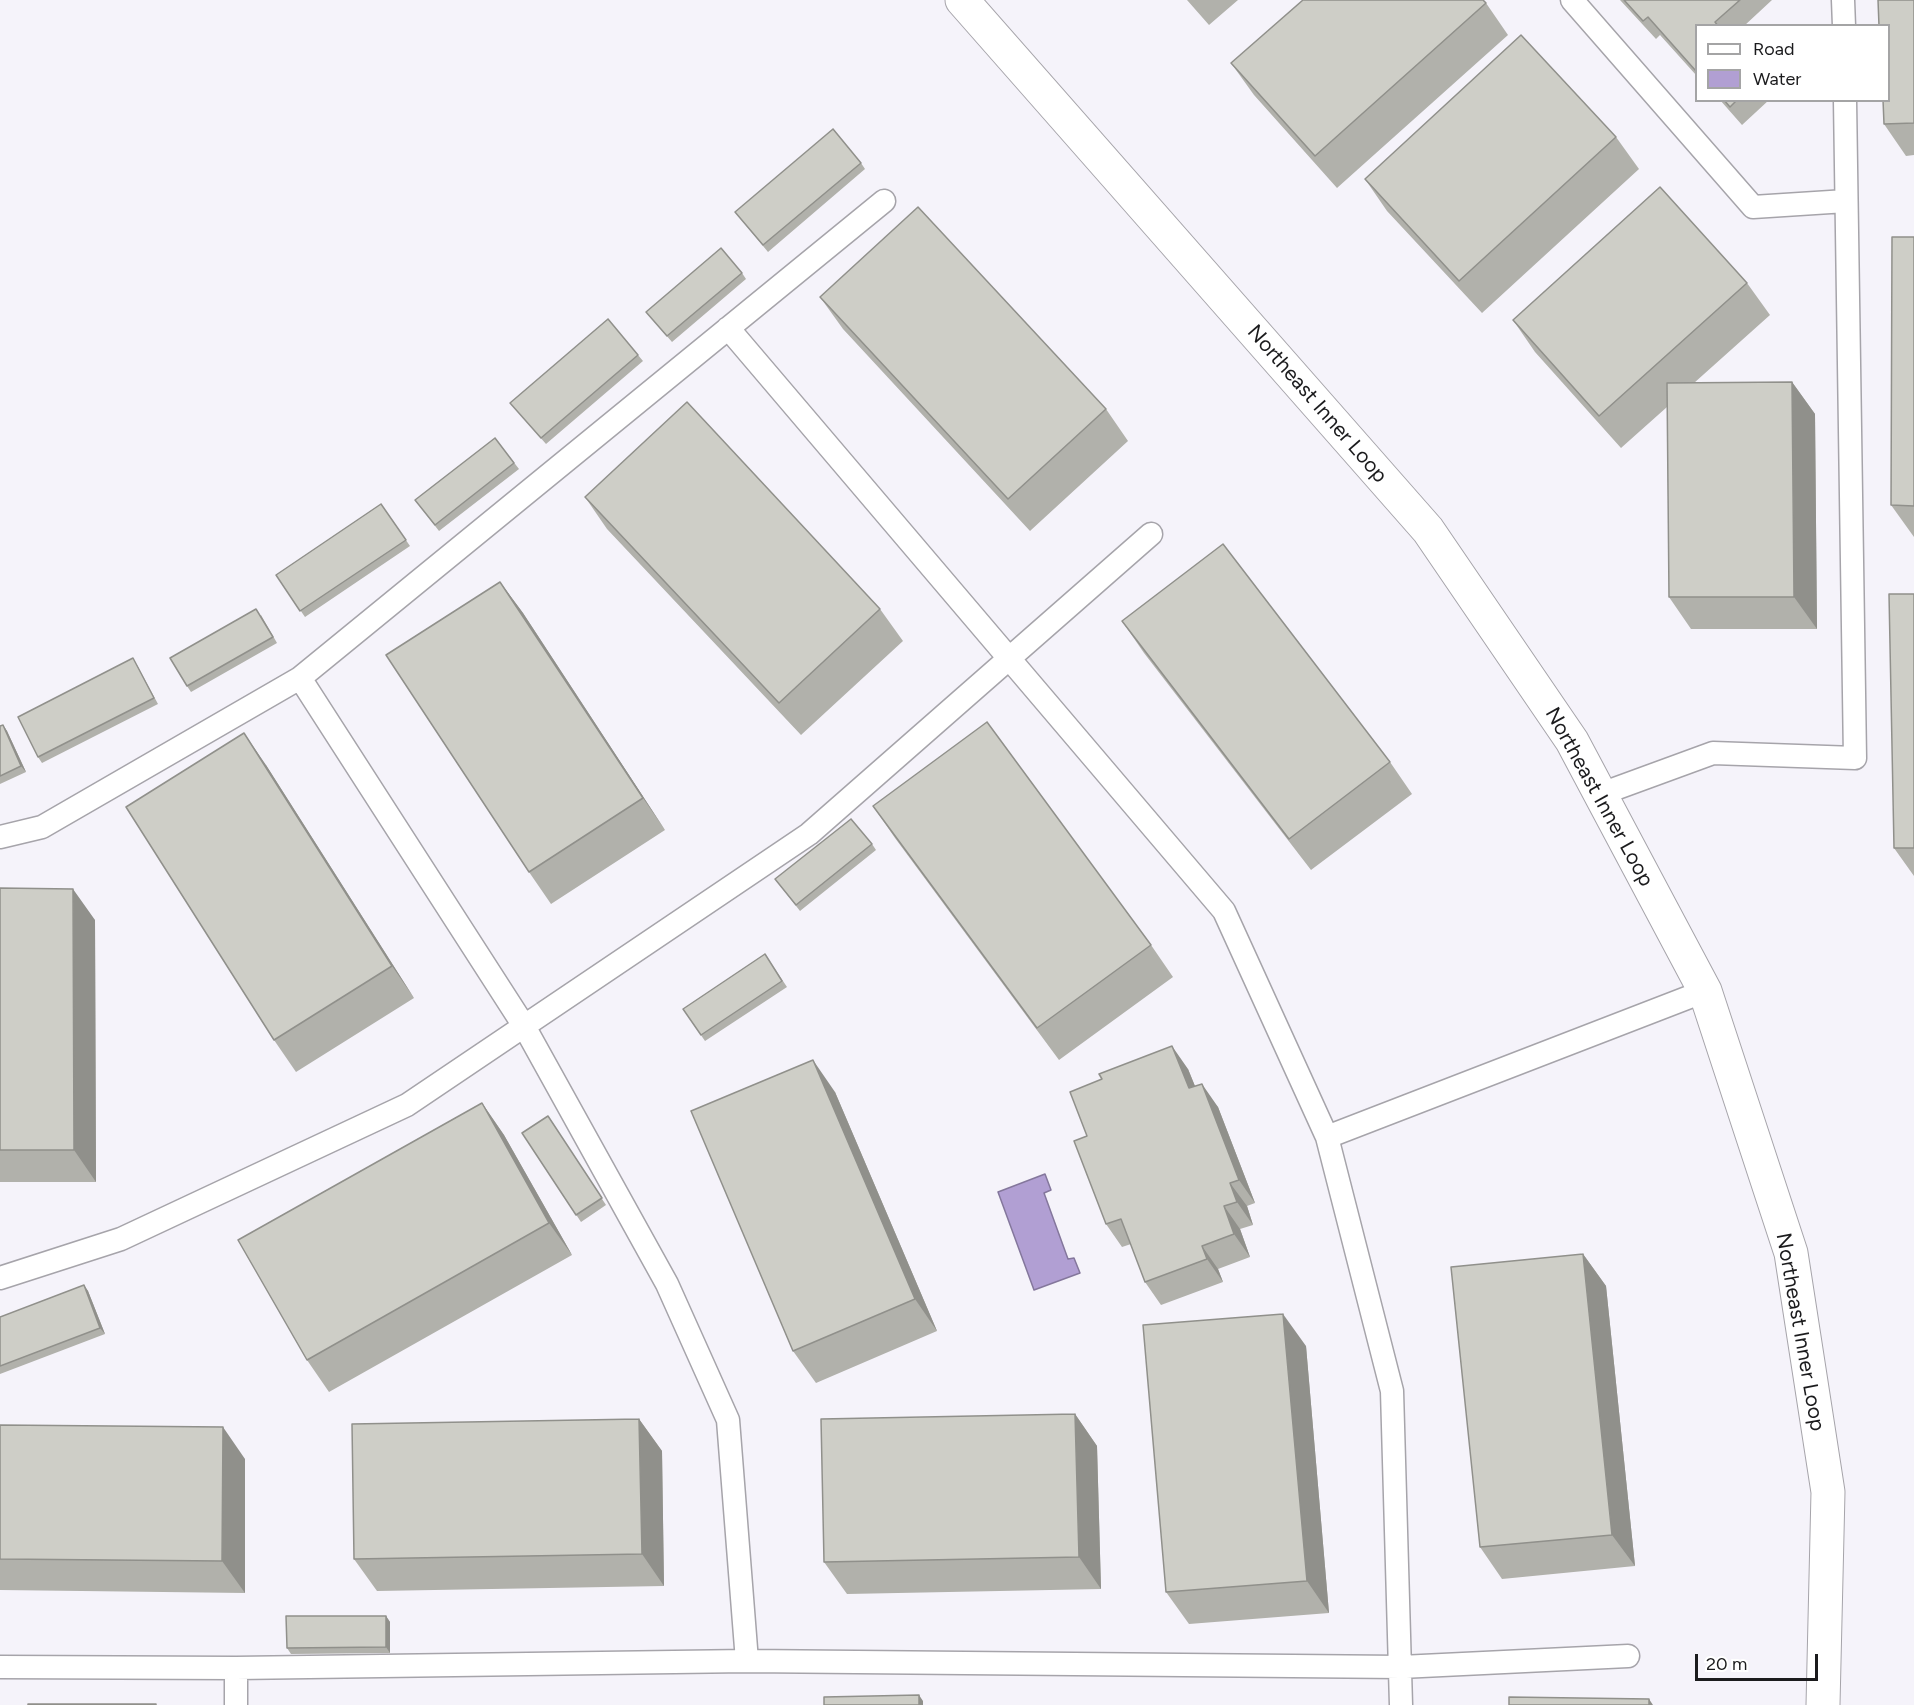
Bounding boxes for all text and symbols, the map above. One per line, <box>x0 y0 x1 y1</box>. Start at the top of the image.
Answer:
legend <box>1695 24 1890 102</box>
text: Road <box>1753 38 1794 60</box>
text: Water <box>1753 68 1801 90</box>
street label: Northeast Inner Loop <box>1242 320 1392 488</box>
street label: Northeast Inner Loop <box>1539 703 1659 891</box>
street label: Northeast Inner Loop <box>1770 1231 1830 1433</box>
scale bar <box>1698 1642 1821 1680</box>
text: 20 m <box>1706 1653 1747 1675</box>

